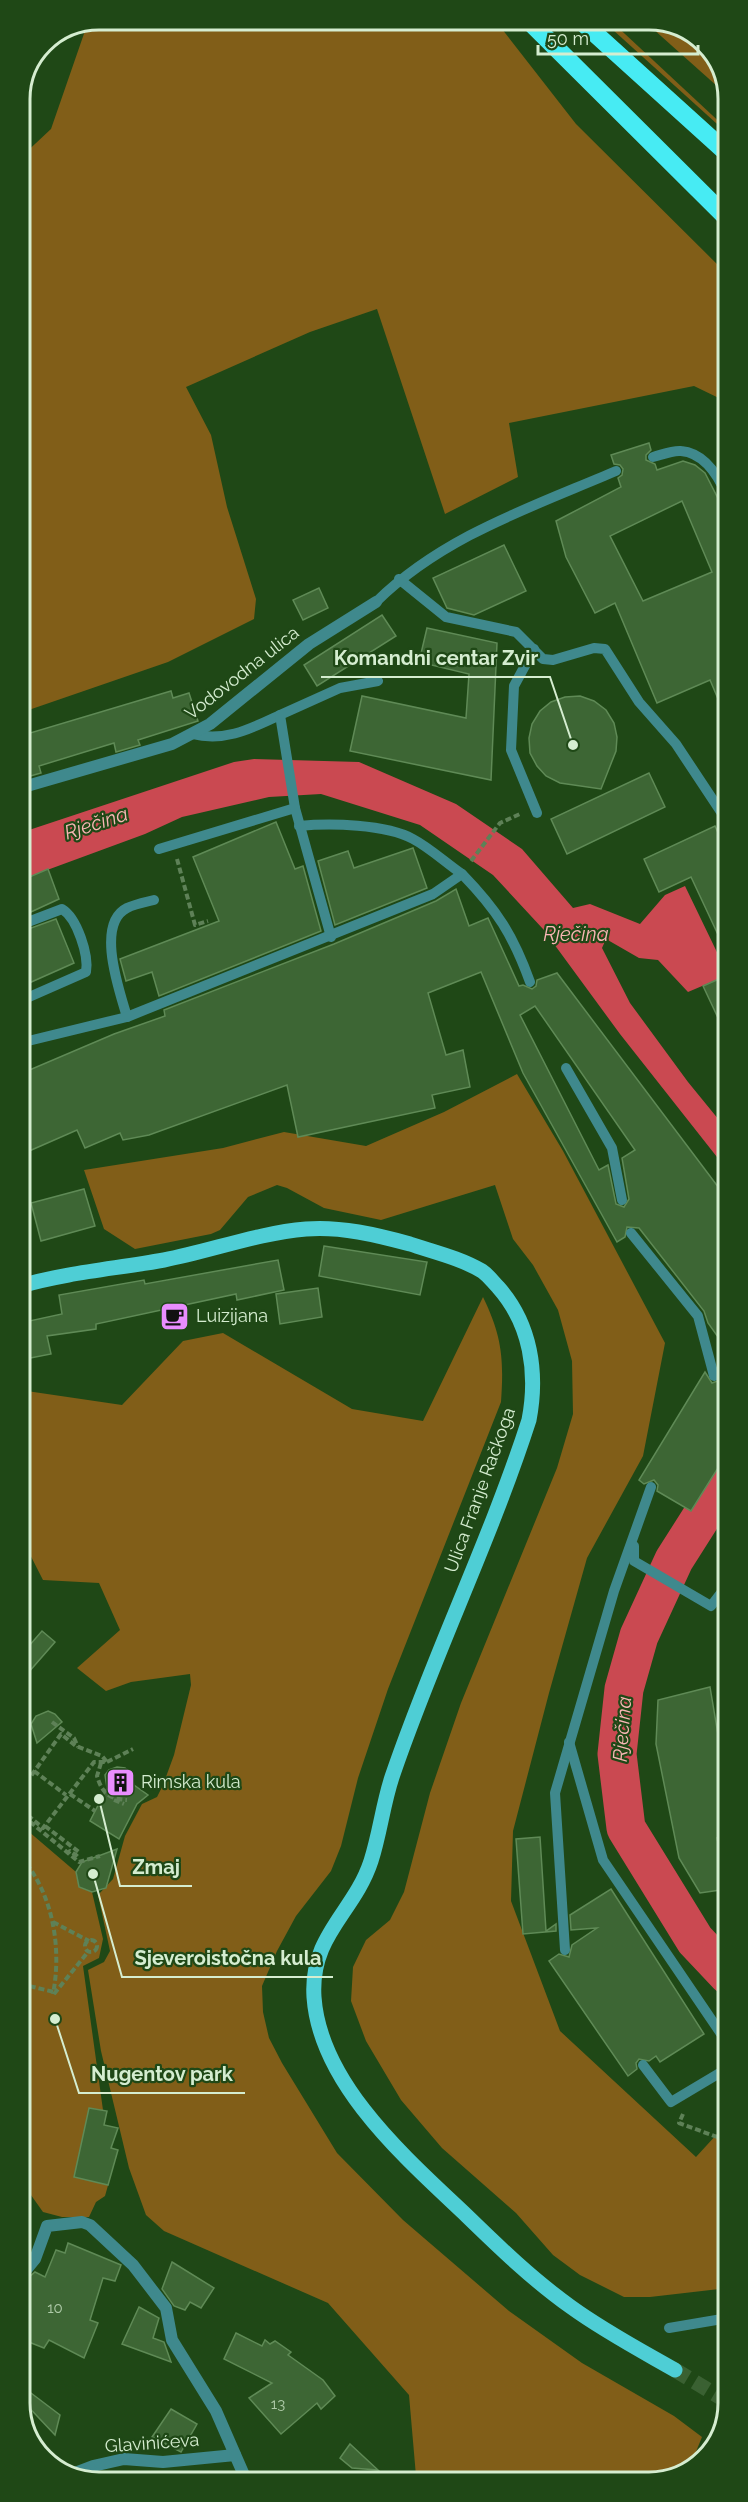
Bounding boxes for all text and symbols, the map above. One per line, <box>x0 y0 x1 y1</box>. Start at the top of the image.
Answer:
scale bar <box>538 18 698 56</box>
text: 50 m <box>547 28 589 49</box>
street label: Vodovodna ulica <box>181 622 303 724</box>
callout: Komandni centar Zvir <box>321 639 550 677</box>
text: Komandni centar Zvir <box>334 646 538 670</box>
water label: Rječina <box>61 801 131 845</box>
water label: Rječina <box>543 922 609 946</box>
cafe icon: Luizijana <box>159 1300 191 1332</box>
place label: Luizijana <box>196 1305 268 1326</box>
street label: Ulica Franje Račkoga <box>440 1404 519 1575</box>
water label: Rječina <box>608 1695 636 1762</box>
building icon: Rimska kula <box>104 1766 136 1798</box>
place label: Rimska kula <box>141 1771 241 1792</box>
callout: Zmaj <box>120 1848 192 1886</box>
text: Zmaj <box>132 1855 180 1879</box>
callout: Sjeveroistočna kula <box>122 1939 333 1977</box>
text: Sjeveroistočna kula <box>134 1946 322 1970</box>
callout: Nugentov park <box>79 2055 245 2093</box>
text: Nugentov park <box>91 2062 234 2086</box>
house number: 10 <box>47 2299 63 2317</box>
house number: 13 <box>271 2395 285 2413</box>
street label: Glavinićeva <box>104 2429 200 2456</box>

